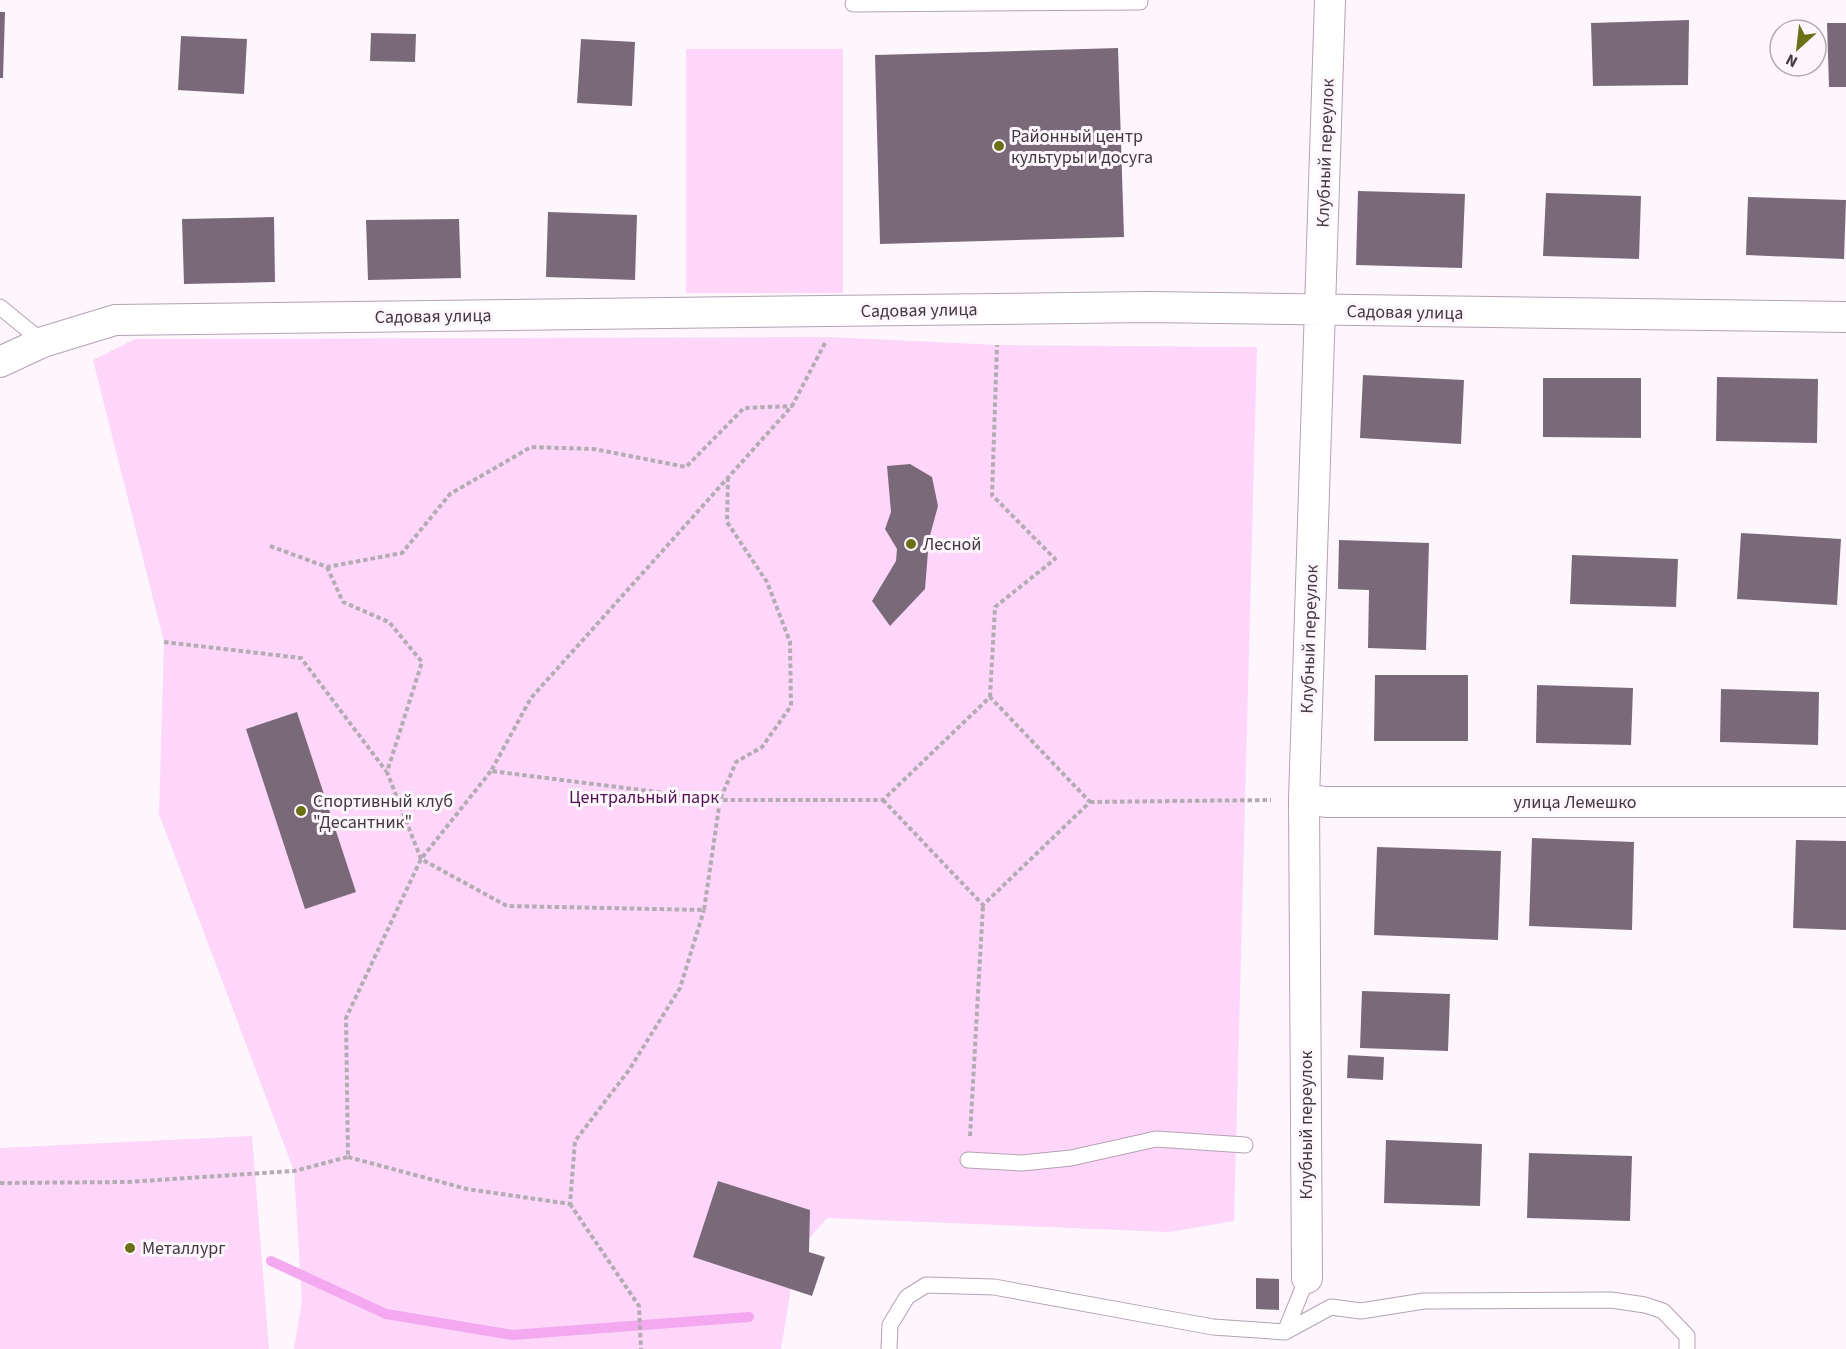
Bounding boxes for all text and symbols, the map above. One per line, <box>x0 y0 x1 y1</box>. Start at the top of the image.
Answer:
north arrow <box>1768 18 1828 78</box>
text: N <box>1782 48 1801 73</box>
street label: Клубный переулок <box>1310 78 1341 228</box>
place label: Районный центр культуры и досуга <box>1011 124 1153 170</box>
marker: Районный центр культуры и досуга <box>992 139 1006 153</box>
street label: Садовая улица <box>860 297 978 324</box>
street label: Садовая улица <box>1346 299 1464 326</box>
street label: Садовая улица <box>374 303 492 330</box>
place label: Лесной <box>923 532 982 557</box>
marker: Лесной <box>904 537 918 551</box>
street label: Клубный переулок <box>1294 564 1325 714</box>
park label: Центральный парк <box>569 785 719 810</box>
place label: Спортивный клуб "Десантник" <box>313 789 453 835</box>
street label: улица Лемешко <box>1513 790 1637 815</box>
marker: Спортивный клуб "Десантник" <box>294 804 308 818</box>
street label: Клубный переулок <box>1294 1050 1319 1199</box>
place label: Металлург <box>142 1236 226 1261</box>
marker: Металлург <box>123 1241 137 1255</box>

